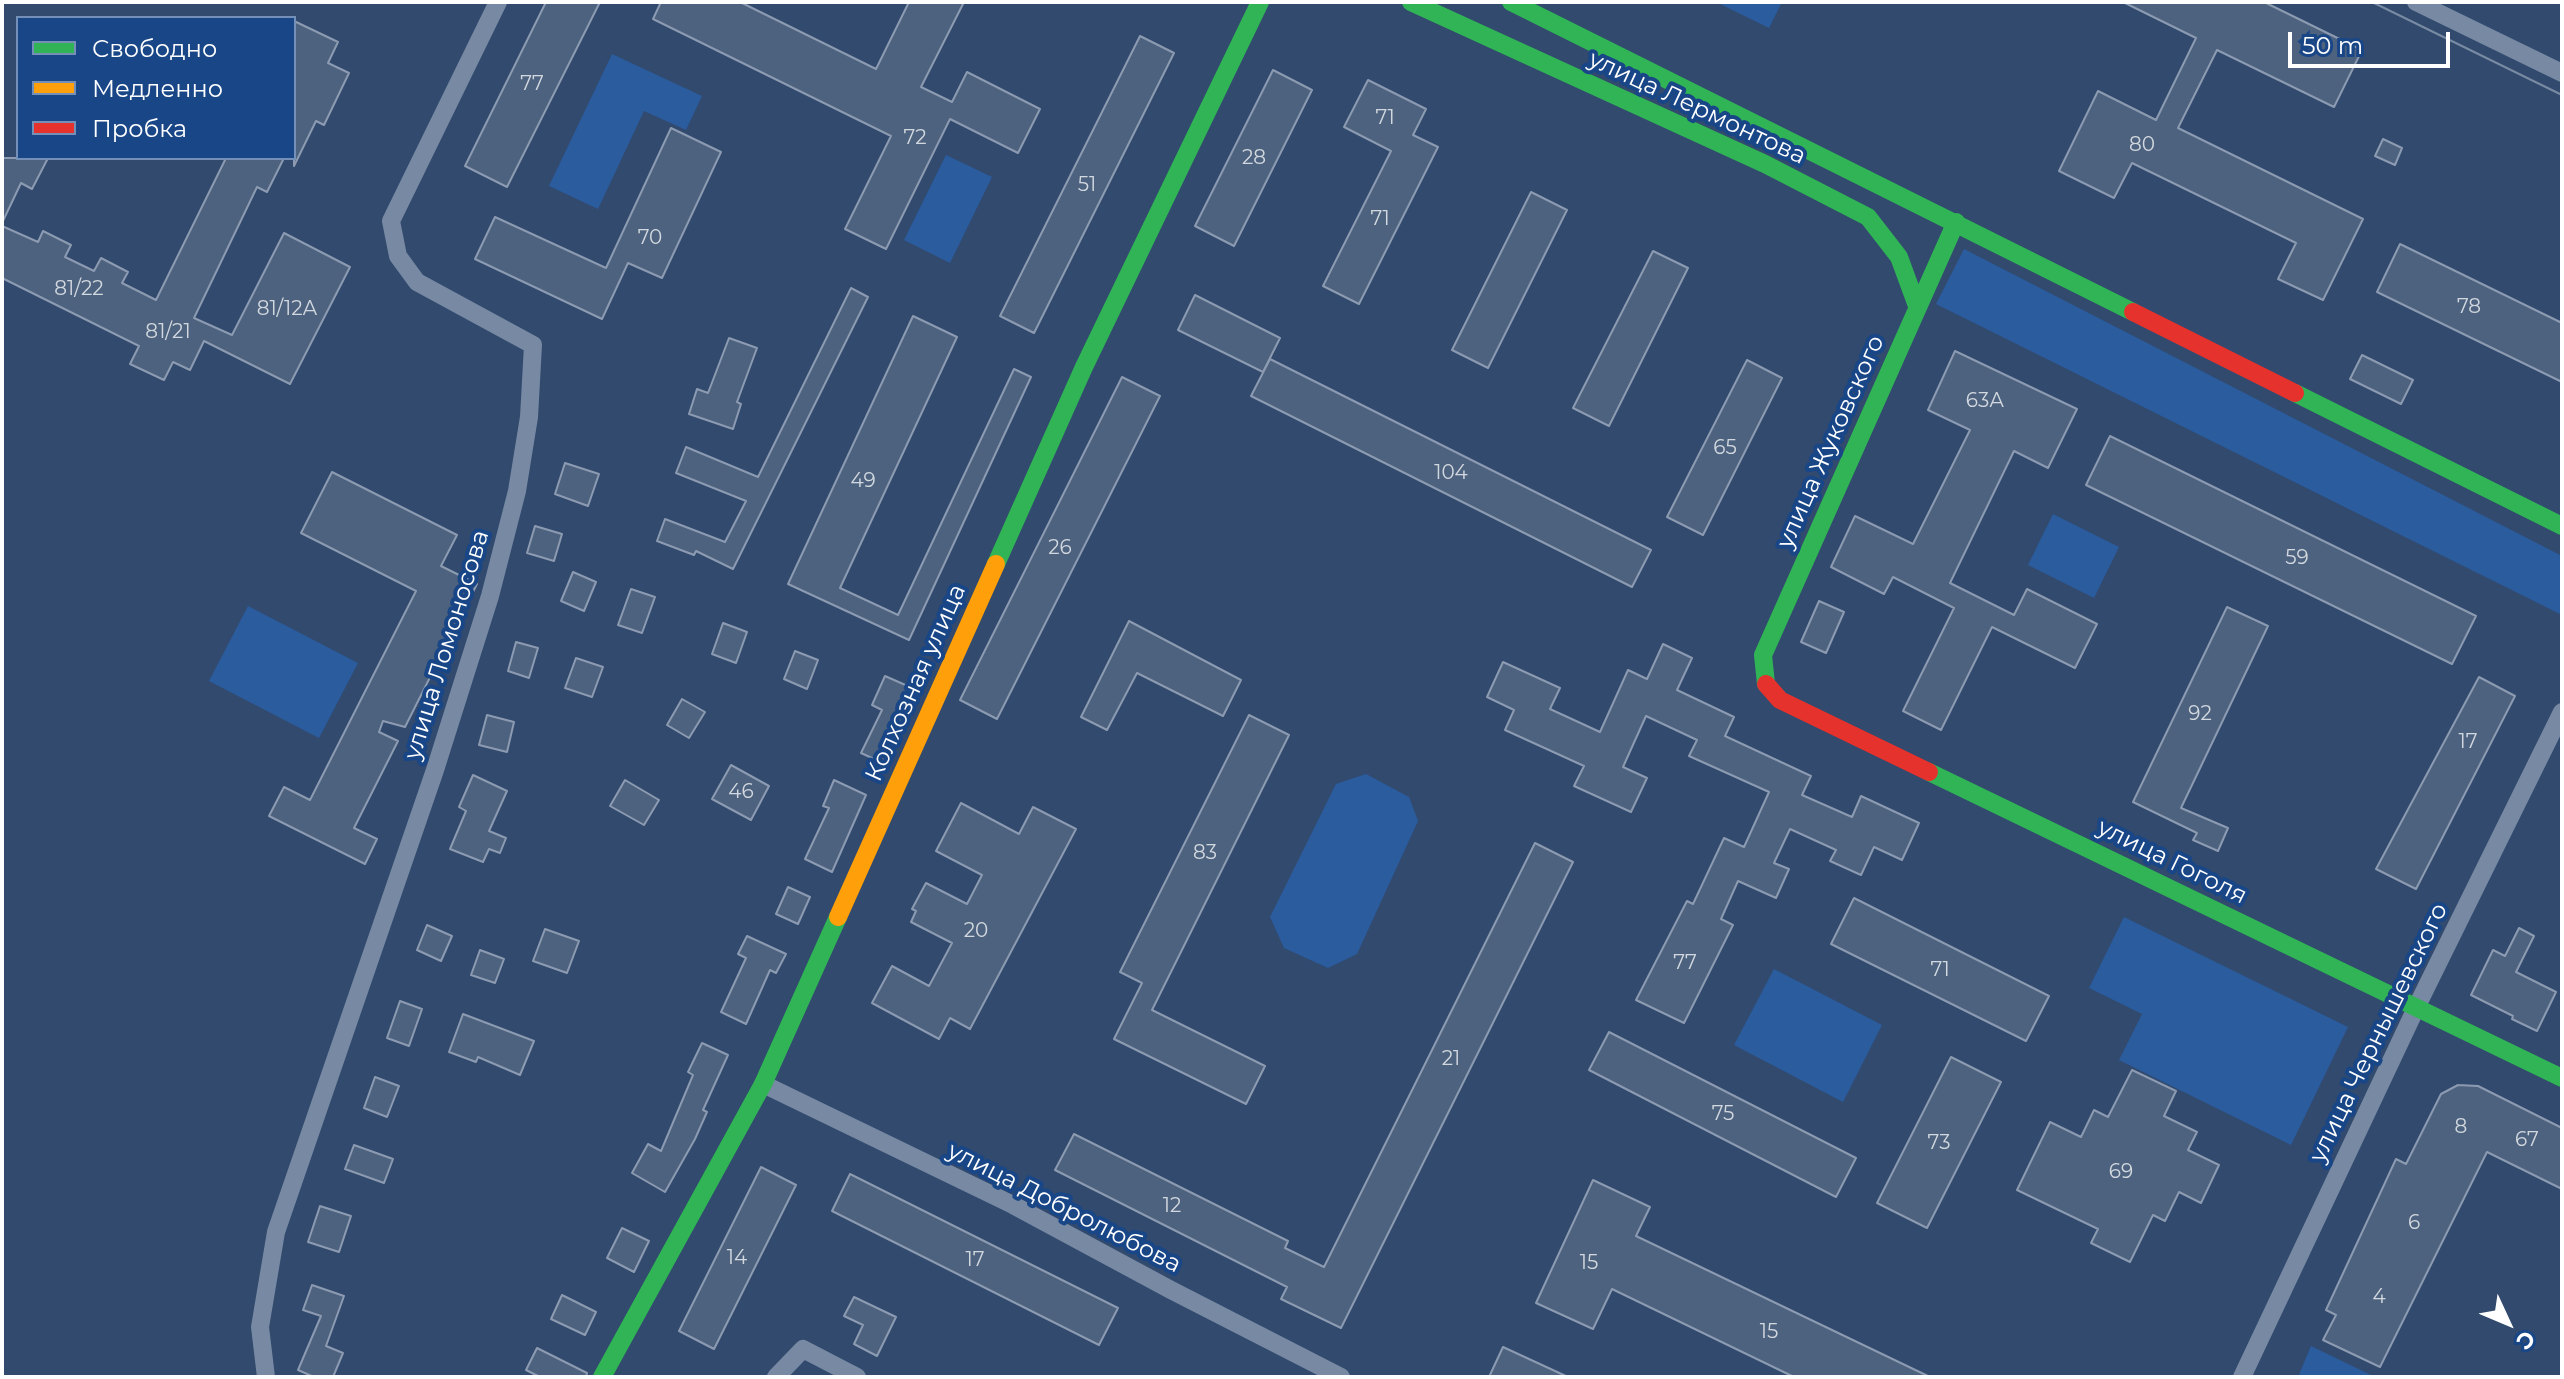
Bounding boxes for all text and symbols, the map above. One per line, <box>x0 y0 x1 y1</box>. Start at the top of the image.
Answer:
legend <box>16 16 296 160</box>
scale bar <box>2292 16 2454 66</box>
text: 50 m <box>2302 31 2363 60</box>
text: Свободно <box>92 34 217 63</box>
street label: улица Лермонтова <box>1584 45 1810 171</box>
house number: 77 <box>520 72 544 96</box>
text: Медленно <box>92 74 223 103</box>
house number: 71 <box>1375 106 1395 130</box>
text: Пробка <box>92 114 187 143</box>
house number: 72 <box>903 126 927 150</box>
house number: 80 <box>2129 133 2155 157</box>
house number: 28 <box>1242 146 1266 170</box>
house number: 51 <box>1078 173 1096 197</box>
house number: 71 <box>1370 207 1390 231</box>
house number: 70 <box>638 226 662 250</box>
house number: 81/22 <box>54 277 104 301</box>
house number: 78 <box>2457 295 2481 319</box>
house number: 81/12А <box>257 297 317 321</box>
house number: 81/21 <box>145 320 191 344</box>
street label: улица Жуковского <box>1771 331 1891 553</box>
house number: 63А <box>1966 389 2004 413</box>
house number: 65 <box>1713 436 1737 460</box>
house number: 104 <box>1434 461 1468 485</box>
house number: 49 <box>850 469 876 493</box>
street label: улица Ломоносова <box>398 527 496 763</box>
house number: 26 <box>1048 536 1072 560</box>
house number: 59 <box>2285 546 2309 570</box>
street label: Колхозная улица <box>860 580 972 786</box>
house number: 92 <box>2188 702 2212 726</box>
house number: 17 <box>2459 730 2477 754</box>
house number: 46 <box>728 780 754 804</box>
street label: улица Гоголя <box>2092 813 2252 911</box>
house number: 83 <box>1193 841 1217 865</box>
street label: улица Чернышевского <box>2304 899 2454 1167</box>
house number: 20 <box>964 919 988 943</box>
house number: 77 <box>1673 951 1697 975</box>
house number: 71 <box>1930 958 1950 982</box>
house number: 21 <box>1442 1047 1460 1071</box>
house number: 75 <box>1712 1102 1734 1126</box>
house number: 8 <box>2455 1115 2467 1139</box>
house number: 67 <box>2515 1128 2539 1152</box>
house number: 73 <box>1928 1131 1950 1155</box>
street label: улица Добролюбова <box>942 1137 1186 1279</box>
house number: 69 <box>2109 1160 2133 1184</box>
house number: 12 <box>1163 1194 1181 1218</box>
house number: 6 <box>2408 1211 2420 1235</box>
house number: 14 <box>727 1246 747 1270</box>
house number: 17 <box>966 1248 984 1272</box>
house number: 15 <box>1580 1251 1598 1275</box>
north arrow <box>2468 1283 2548 1363</box>
house number: 4 <box>2372 1285 2386 1309</box>
house number: 15 <box>1760 1320 1778 1344</box>
text: С <box>2510 1325 2541 1355</box>

